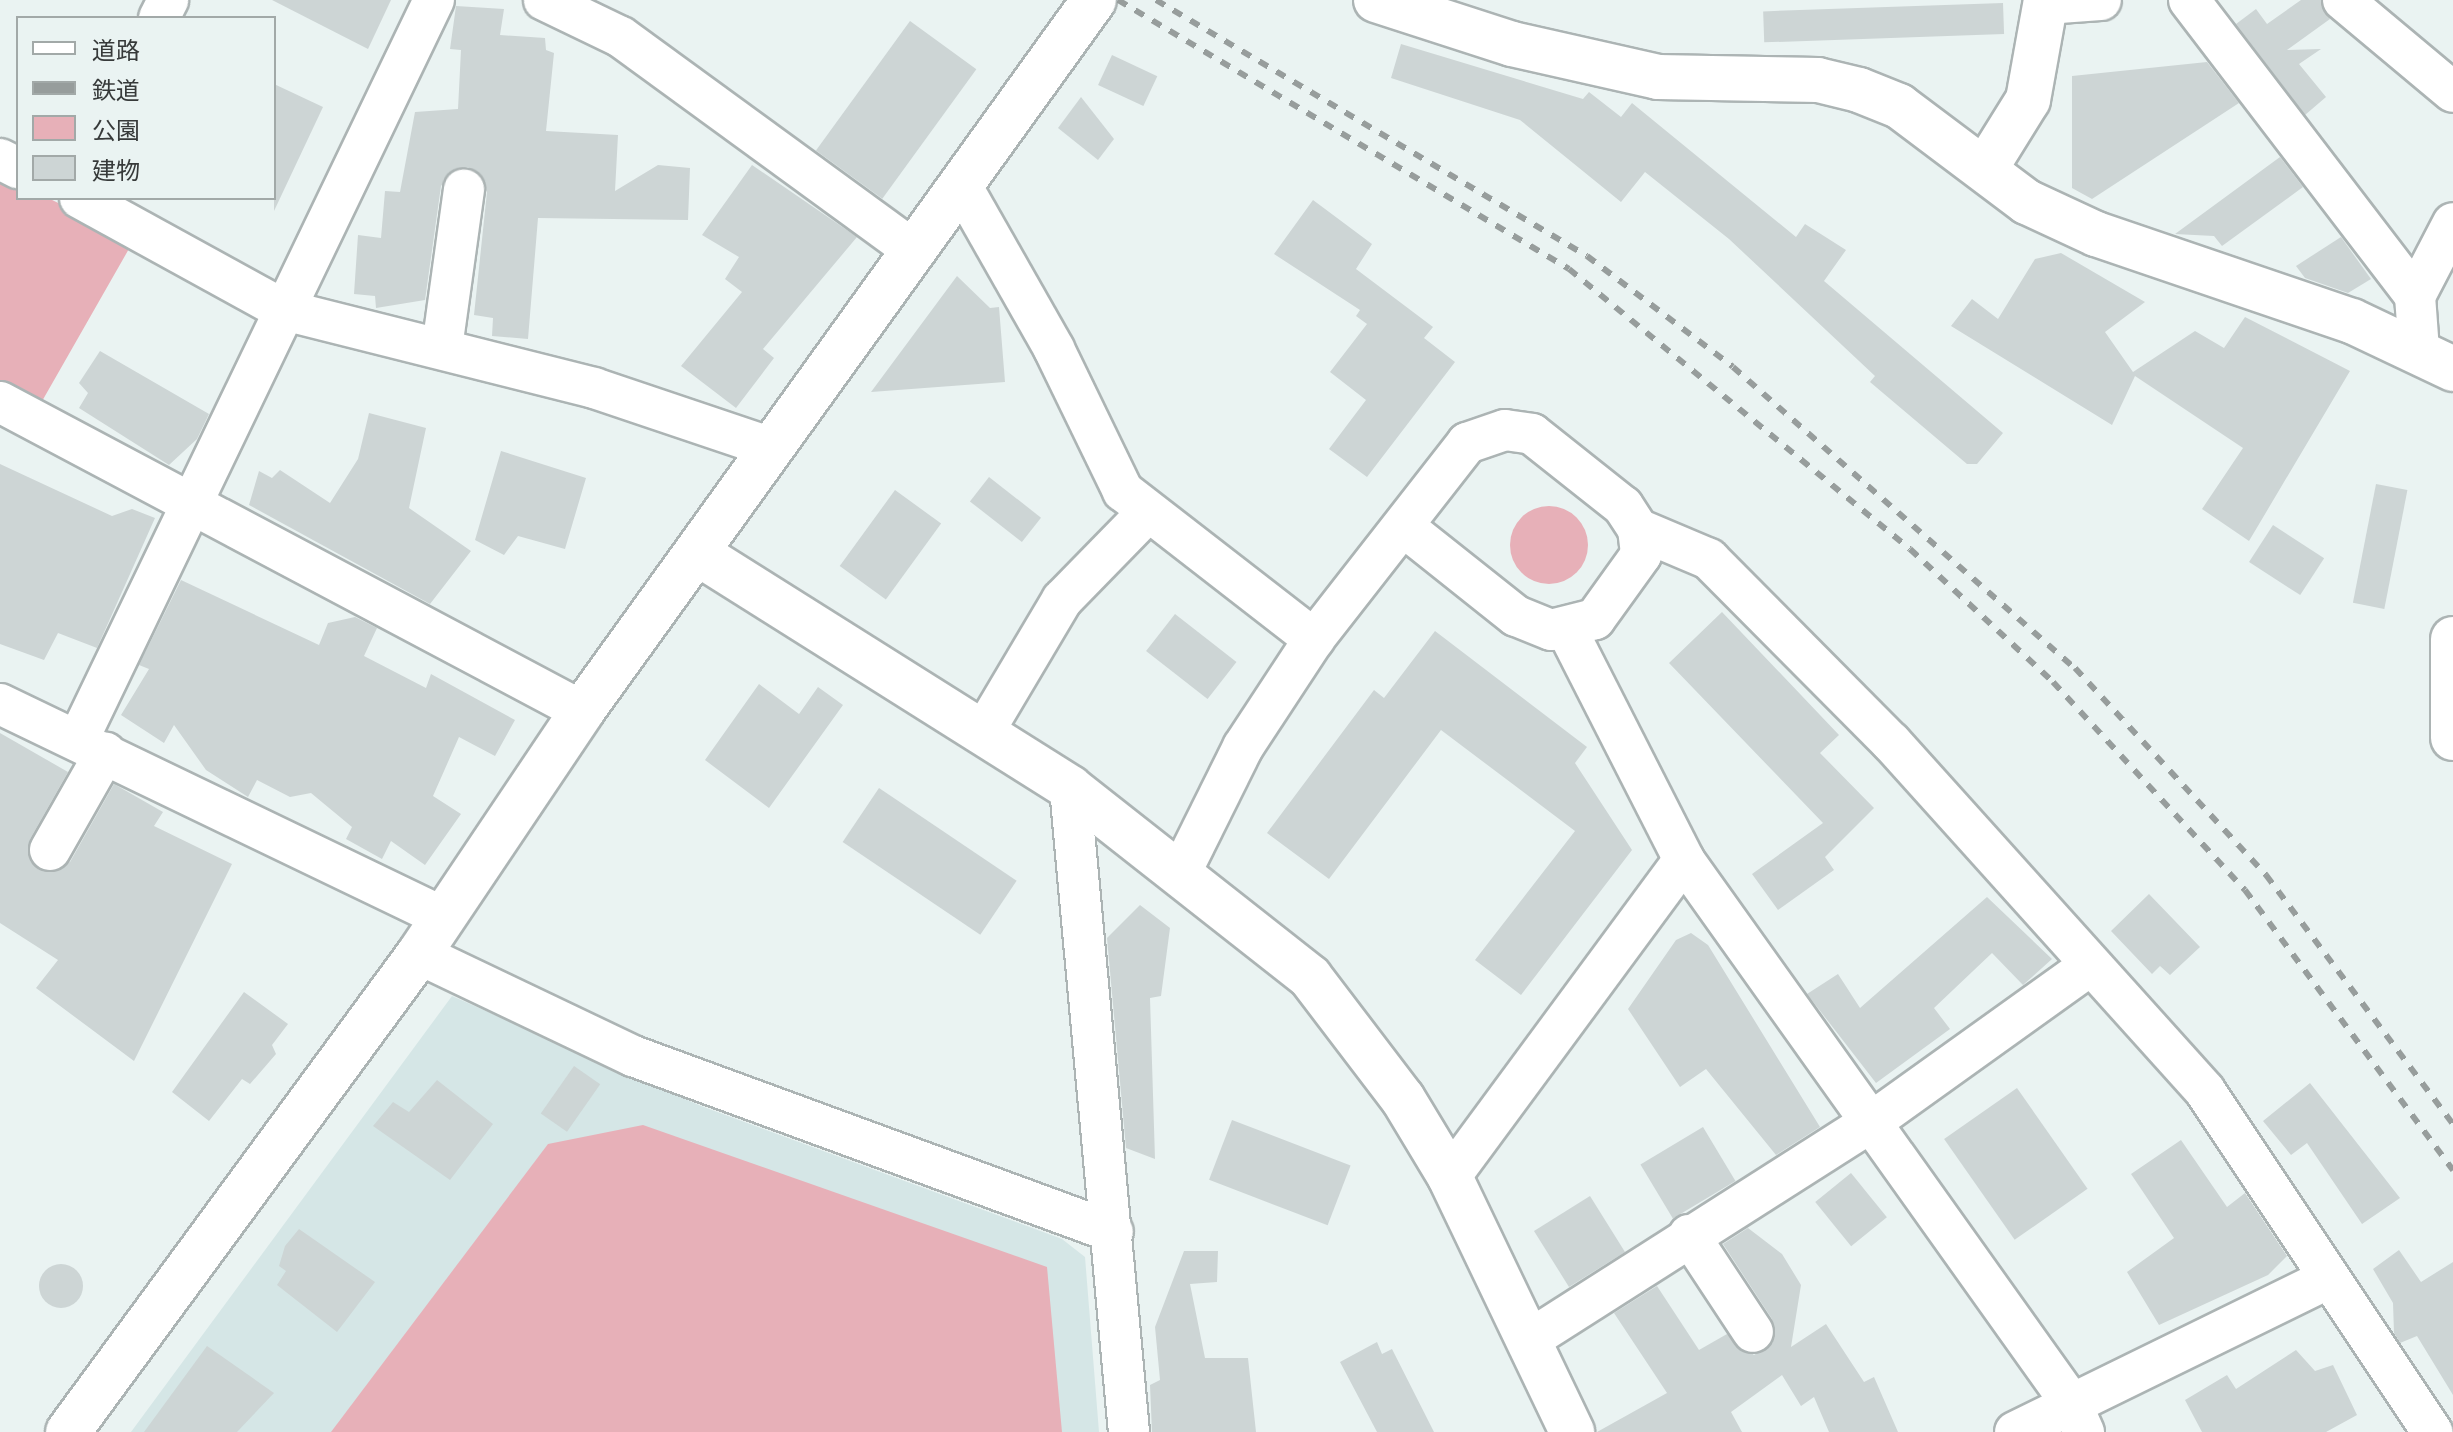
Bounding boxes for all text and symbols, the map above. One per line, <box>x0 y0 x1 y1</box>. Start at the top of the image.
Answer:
legend <box>16 16 276 200</box>
text: 道路 <box>92 37 140 64</box>
text: 鉄道 <box>92 77 140 104</box>
text: 公園 <box>92 117 140 144</box>
text: 建物 <box>92 157 140 184</box>

